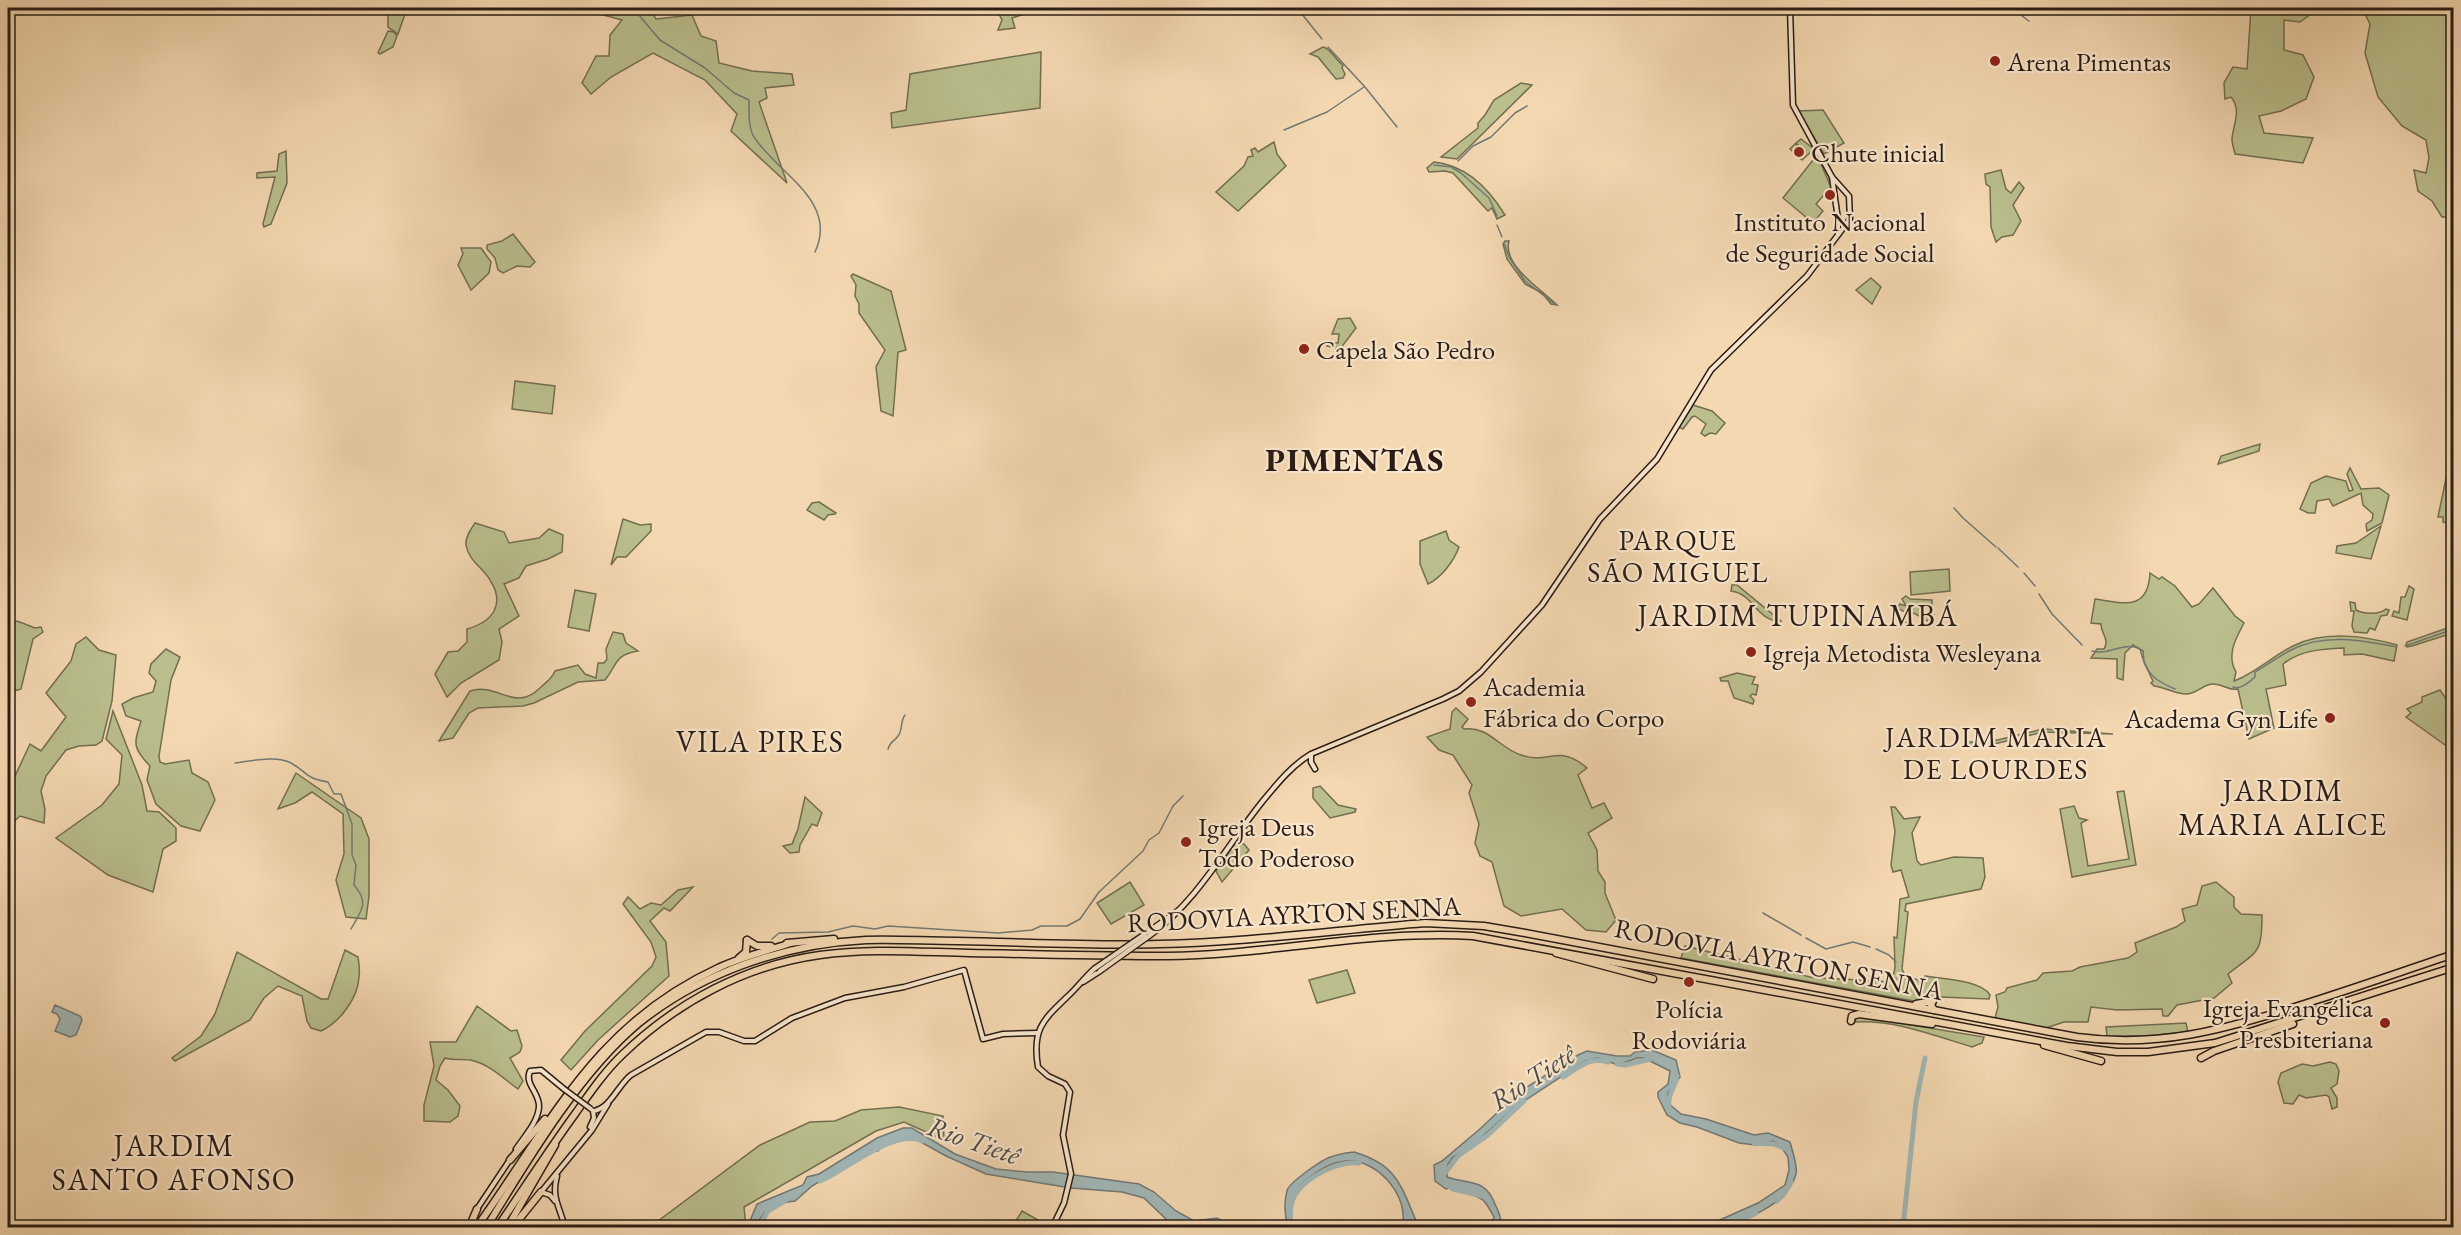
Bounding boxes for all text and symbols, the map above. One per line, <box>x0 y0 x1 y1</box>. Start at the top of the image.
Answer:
place label: Arena Pimentas <box>2006 44 2171 79</box>
marker: Arena Pimentas <box>1988 54 2002 68</box>
place label: Chute inicial <box>1811 135 1945 170</box>
marker: Chute inicial <box>1792 145 1806 159</box>
marker: Instituto Nacional de Seguridade Social <box>1823 188 1837 202</box>
place label: Instituto Nacional de Seguridade Social <box>1725 204 1935 270</box>
place label: Capela São Pedro <box>1316 332 1495 367</box>
marker: Capela São Pedro <box>1297 342 1311 356</box>
district label: PIMENTAS <box>1265 438 1445 481</box>
district label: PARQUE SÃO MIGUEL <box>1587 522 1769 590</box>
district label: JARDIM TUPINAMBÁ <box>1634 596 1959 635</box>
place label: Igreja Metodista Wesleyana <box>1763 635 2041 670</box>
marker: Igreja Metodista Wesleyana <box>1744 645 1758 659</box>
place label: Academia Fábrica do Corpo <box>1482 669 1664 735</box>
marker: Academia Fábrica do Corpo <box>1464 695 1478 709</box>
place label: Academa Gyn Life <box>2124 701 2318 736</box>
marker: Academa Gyn Life <box>2323 711 2337 725</box>
district label: JARDIM MARIA DE LOURDES <box>1883 719 2107 787</box>
district label: VILA PIRES <box>676 722 844 761</box>
district label: JARDIM MARIA ALICE <box>2178 771 2388 844</box>
place label: Igreja Deus Todo Poderoso <box>1198 809 1355 875</box>
marker: Igreja Deus Todo Poderoso <box>1179 835 1193 849</box>
street label: RODOVIA AYRTON SENNA <box>1126 888 1462 940</box>
street label: RODOVIA AYRTON SENNA <box>1612 910 1947 1008</box>
marker: Polícia Rodoviária <box>1682 975 1696 989</box>
place label: Igreja Evangélica Presbiteriana <box>2203 990 2373 1056</box>
place label: Polícia Rodoviária <box>1632 991 1747 1057</box>
marker: Igreja Evangélica Presbiteriana <box>2378 1016 2392 1030</box>
water label: Rio Tietê <box>1482 1035 1583 1118</box>
water label: Rio Tietê <box>923 1107 1026 1173</box>
district label: JARDIM SANTO AFONSO <box>52 1126 296 1199</box>

